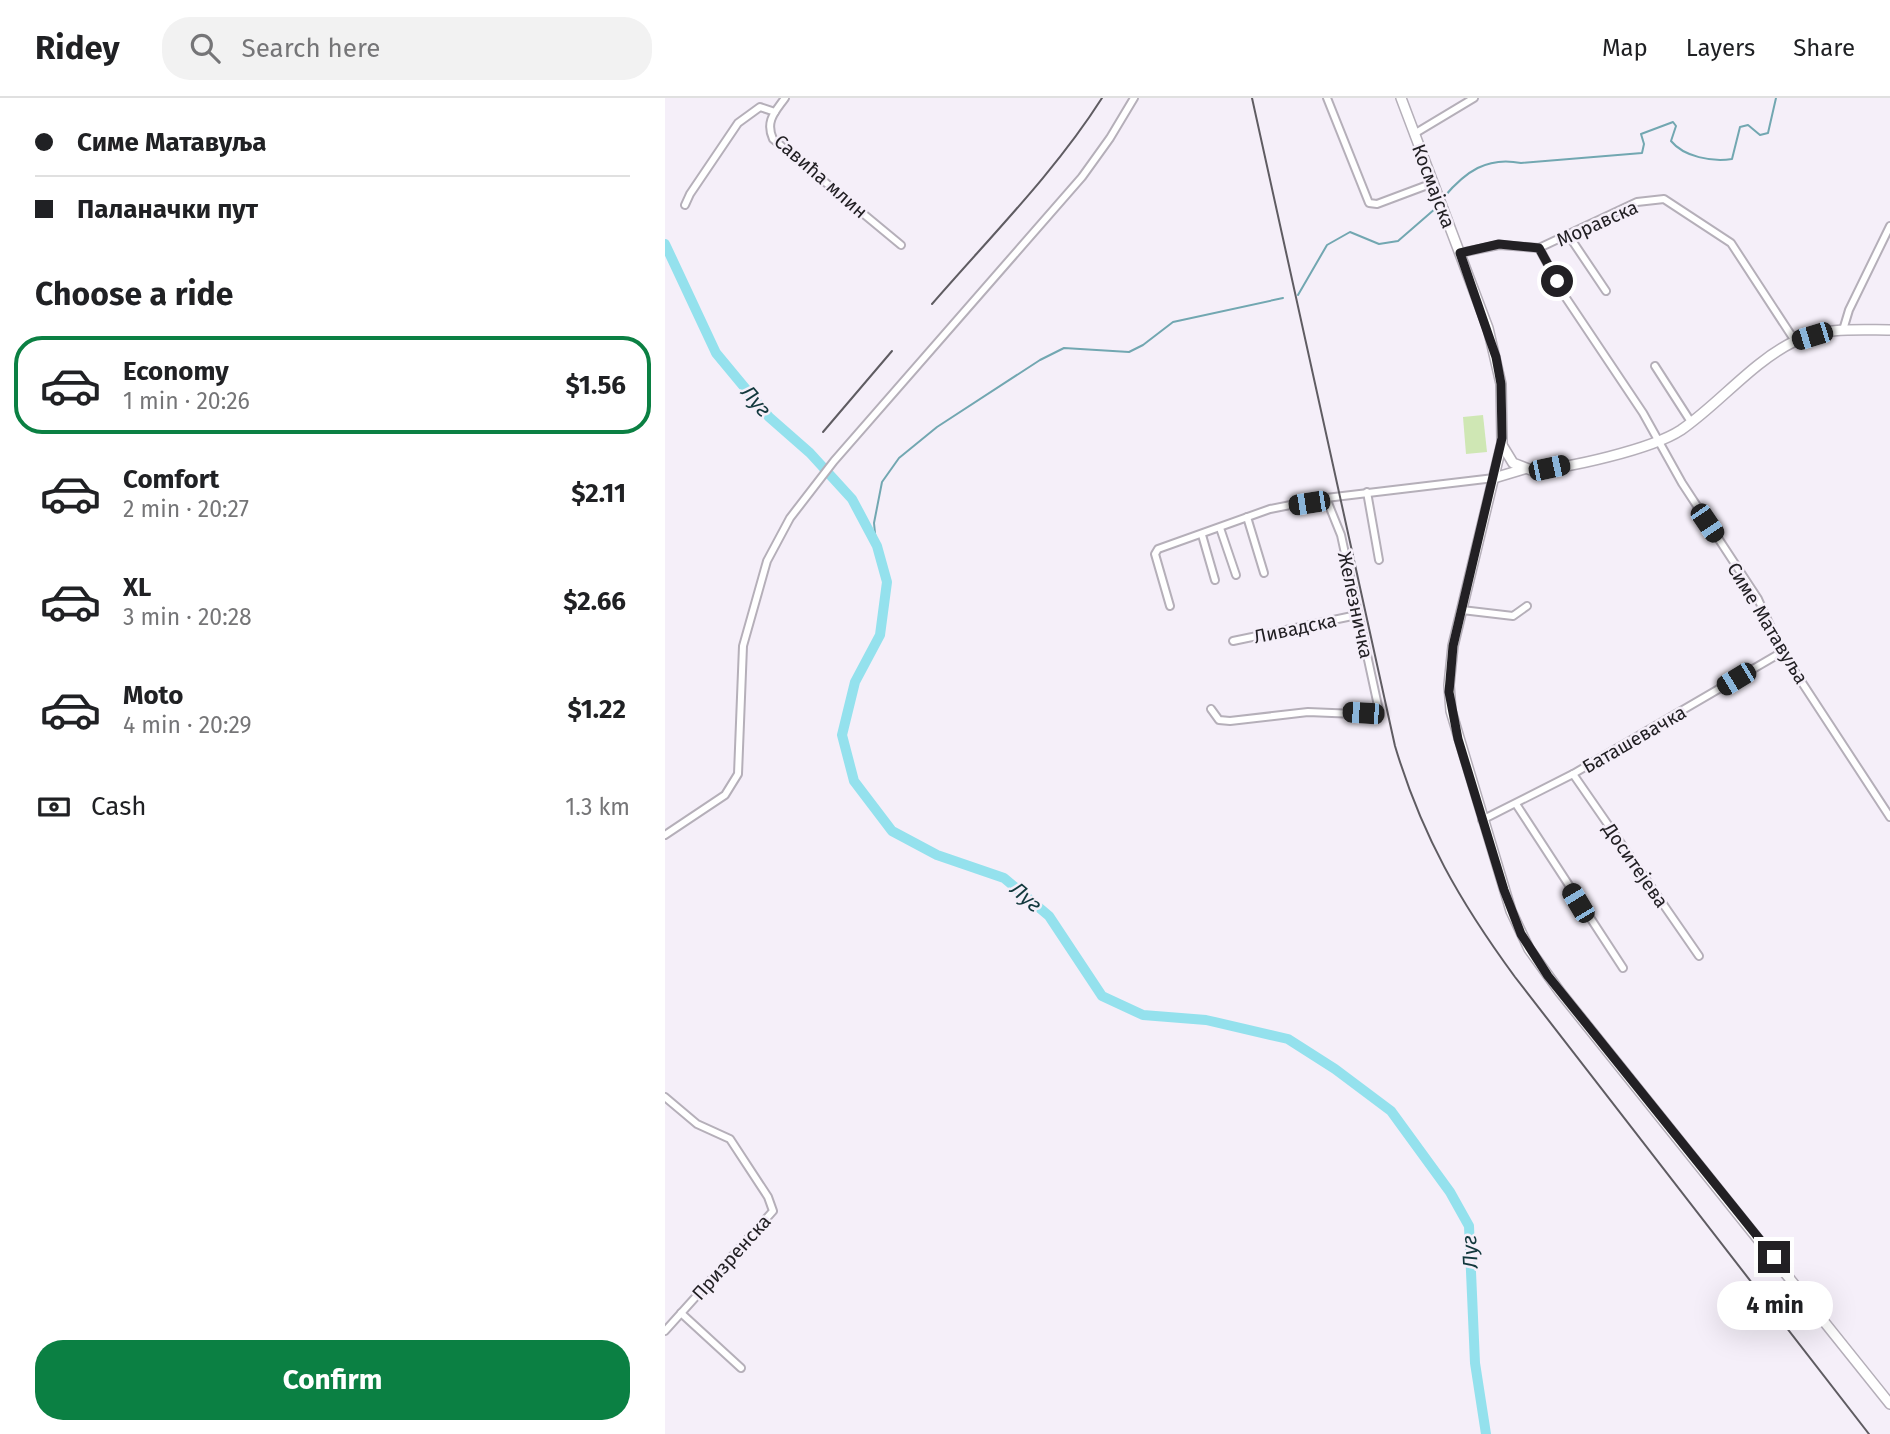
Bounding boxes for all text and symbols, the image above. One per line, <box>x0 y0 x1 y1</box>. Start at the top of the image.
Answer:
search box <box>162 17 652 80</box>
text: Ridey <box>35 28 120 68</box>
icon: search <box>186 29 224 67</box>
text: Search here <box>242 33 380 64</box>
text: Map <box>1602 34 1648 62</box>
text: Layers <box>1686 34 1755 62</box>
text: Share <box>1793 34 1855 62</box>
text: Симе Матавуља <box>77 127 267 158</box>
street label: Савића млин <box>769 130 872 223</box>
street label: Космајска <box>1407 141 1460 232</box>
text: Паланачки пут <box>77 194 258 225</box>
street label: Моравска <box>1553 195 1642 252</box>
route start <box>1541 265 1573 297</box>
text: Choose a ride <box>35 275 233 313</box>
car <box>1789 320 1836 352</box>
icon: car <box>39 354 102 417</box>
text: Economy <box>123 356 229 387</box>
text: $1.56 <box>565 370 626 401</box>
water label: Луг <box>735 379 777 422</box>
text: 1 min · 20:26 <box>123 387 250 415</box>
car <box>1527 453 1572 483</box>
icon: car <box>39 462 102 525</box>
text: Comfort <box>123 464 219 495</box>
text: $2.11 <box>571 478 626 509</box>
car <box>1287 489 1332 517</box>
text: 2 min · 20:27 <box>123 495 249 523</box>
car <box>1687 500 1728 546</box>
street label: Железничка <box>1333 549 1378 661</box>
street label: Симе Матавуља <box>1722 558 1813 688</box>
icon: car <box>39 570 102 633</box>
text: XL <box>123 572 151 603</box>
text: $2.66 <box>563 586 626 617</box>
text: 3 min · 20:28 <box>123 603 252 631</box>
street label: Ливадска <box>1251 608 1339 649</box>
car <box>1713 659 1760 699</box>
icon: car <box>39 678 102 741</box>
text: Moto <box>123 680 183 711</box>
text: $1.22 <box>567 694 626 725</box>
car <box>1342 701 1385 725</box>
street label: Баташевачка <box>1578 701 1690 778</box>
text: 4 min · 20:29 <box>123 711 252 739</box>
icon: cash <box>35 788 73 826</box>
text: Cash <box>91 791 147 822</box>
text: 1.3 km <box>565 793 630 821</box>
street label: Доситејева <box>1597 818 1673 912</box>
water label: Луг <box>1004 876 1047 918</box>
car <box>1559 880 1598 926</box>
street label: Призренска <box>687 1210 776 1305</box>
water label: Луг <box>1456 1234 1484 1270</box>
route end <box>1758 1241 1790 1273</box>
callout: 4 min <box>1716 1282 1832 1330</box>
text: 4 min <box>1746 1291 1804 1319</box>
button: Confirm <box>35 1340 630 1420</box>

